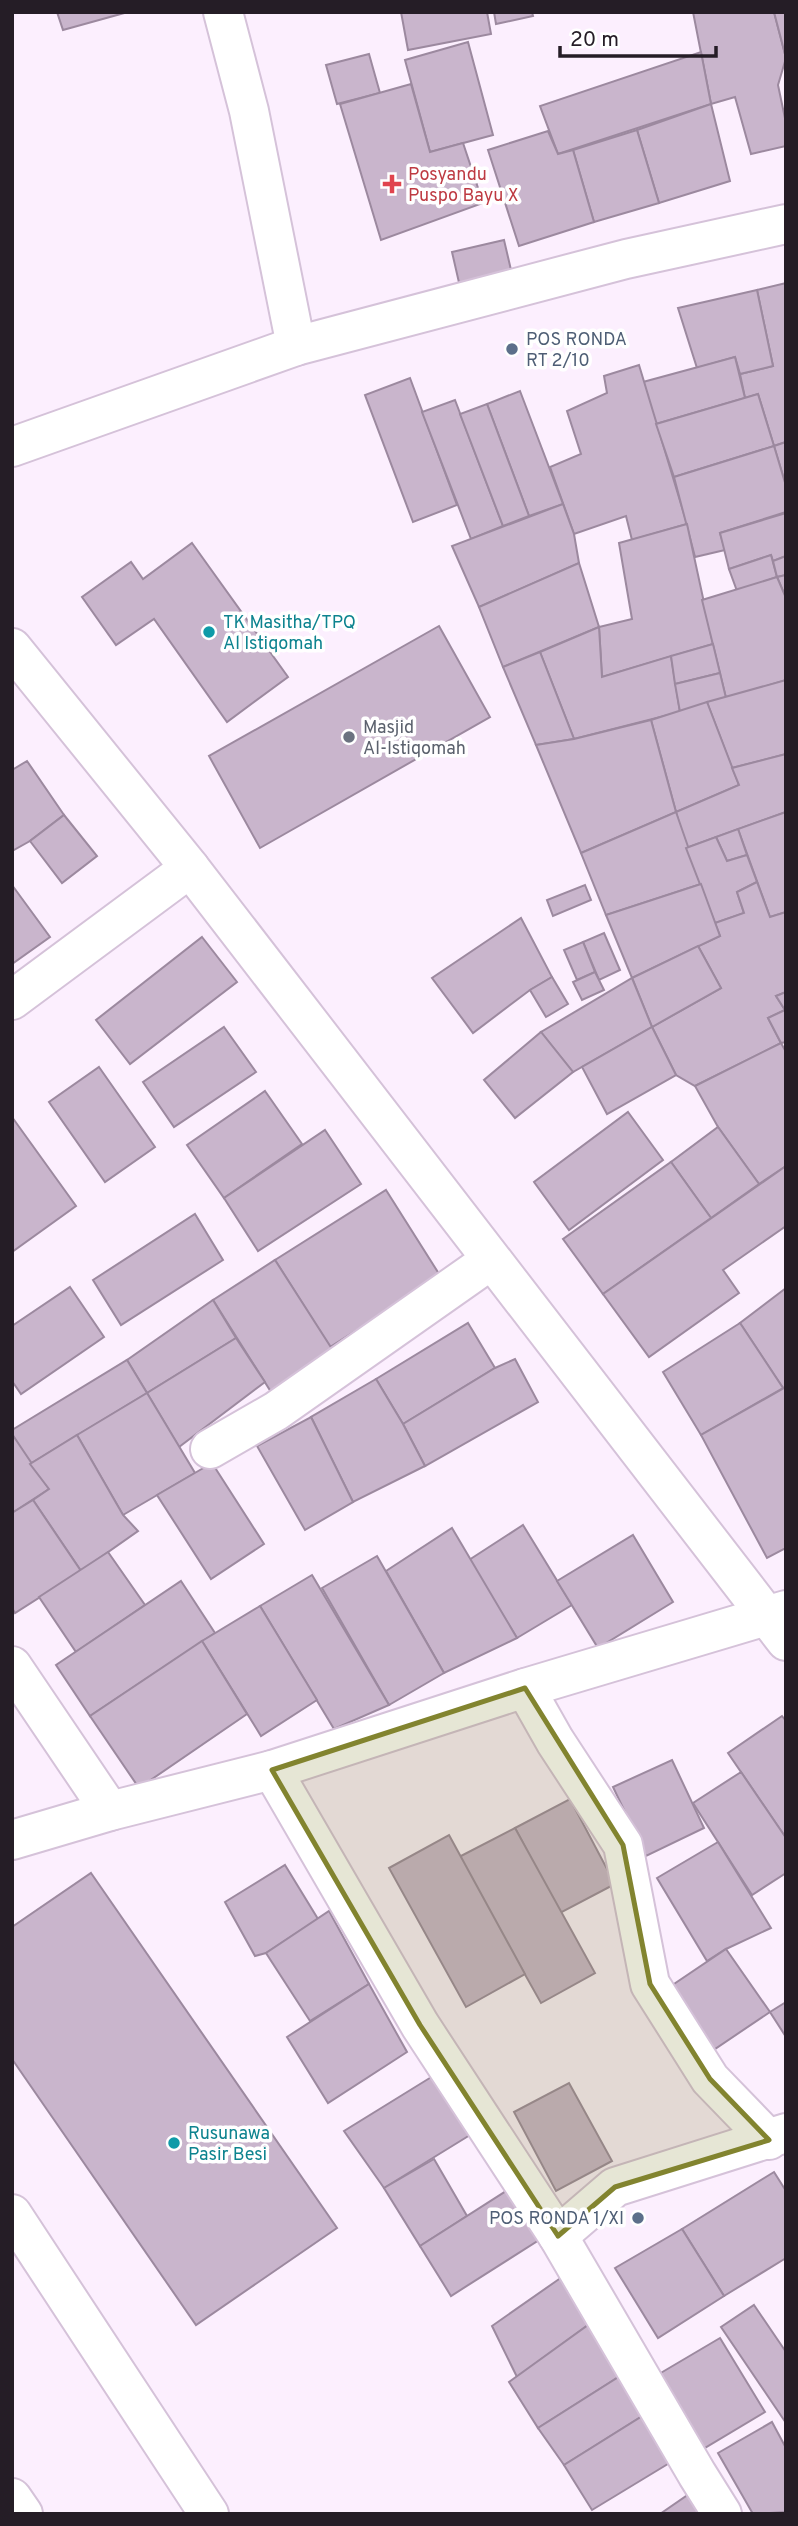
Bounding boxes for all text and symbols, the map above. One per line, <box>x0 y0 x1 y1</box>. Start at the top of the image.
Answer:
scale bar <box>560 14 716 58</box>
text: 20 m <box>570 27 619 54</box>
place label: Posyandu Puspo Bayu X <box>408 164 519 208</box>
marker: Posyandu Puspo Bayu X <box>382 174 402 194</box>
place label: POS RONDA RT 2/10 <box>526 329 627 373</box>
marker: POS RONDA RT 2/10 <box>504 341 520 357</box>
place label: TK Masitha/TPQ Al Istiqomah <box>223 612 356 656</box>
marker: TK Masitha/TPQ Al Istiqomah <box>201 624 217 640</box>
place label: Masjid Al-Istiqomah <box>363 717 466 761</box>
marker: Masjid Al-Istiqomah <box>341 729 357 745</box>
place label: Rusunawa Pasir Besi <box>188 2123 270 2167</box>
marker: Rusunawa Pasir Besi <box>166 2135 182 2151</box>
place label: POS RONDA 1/XI <box>489 2208 624 2231</box>
marker: POS RONDA 1/XI <box>630 2210 646 2226</box>

